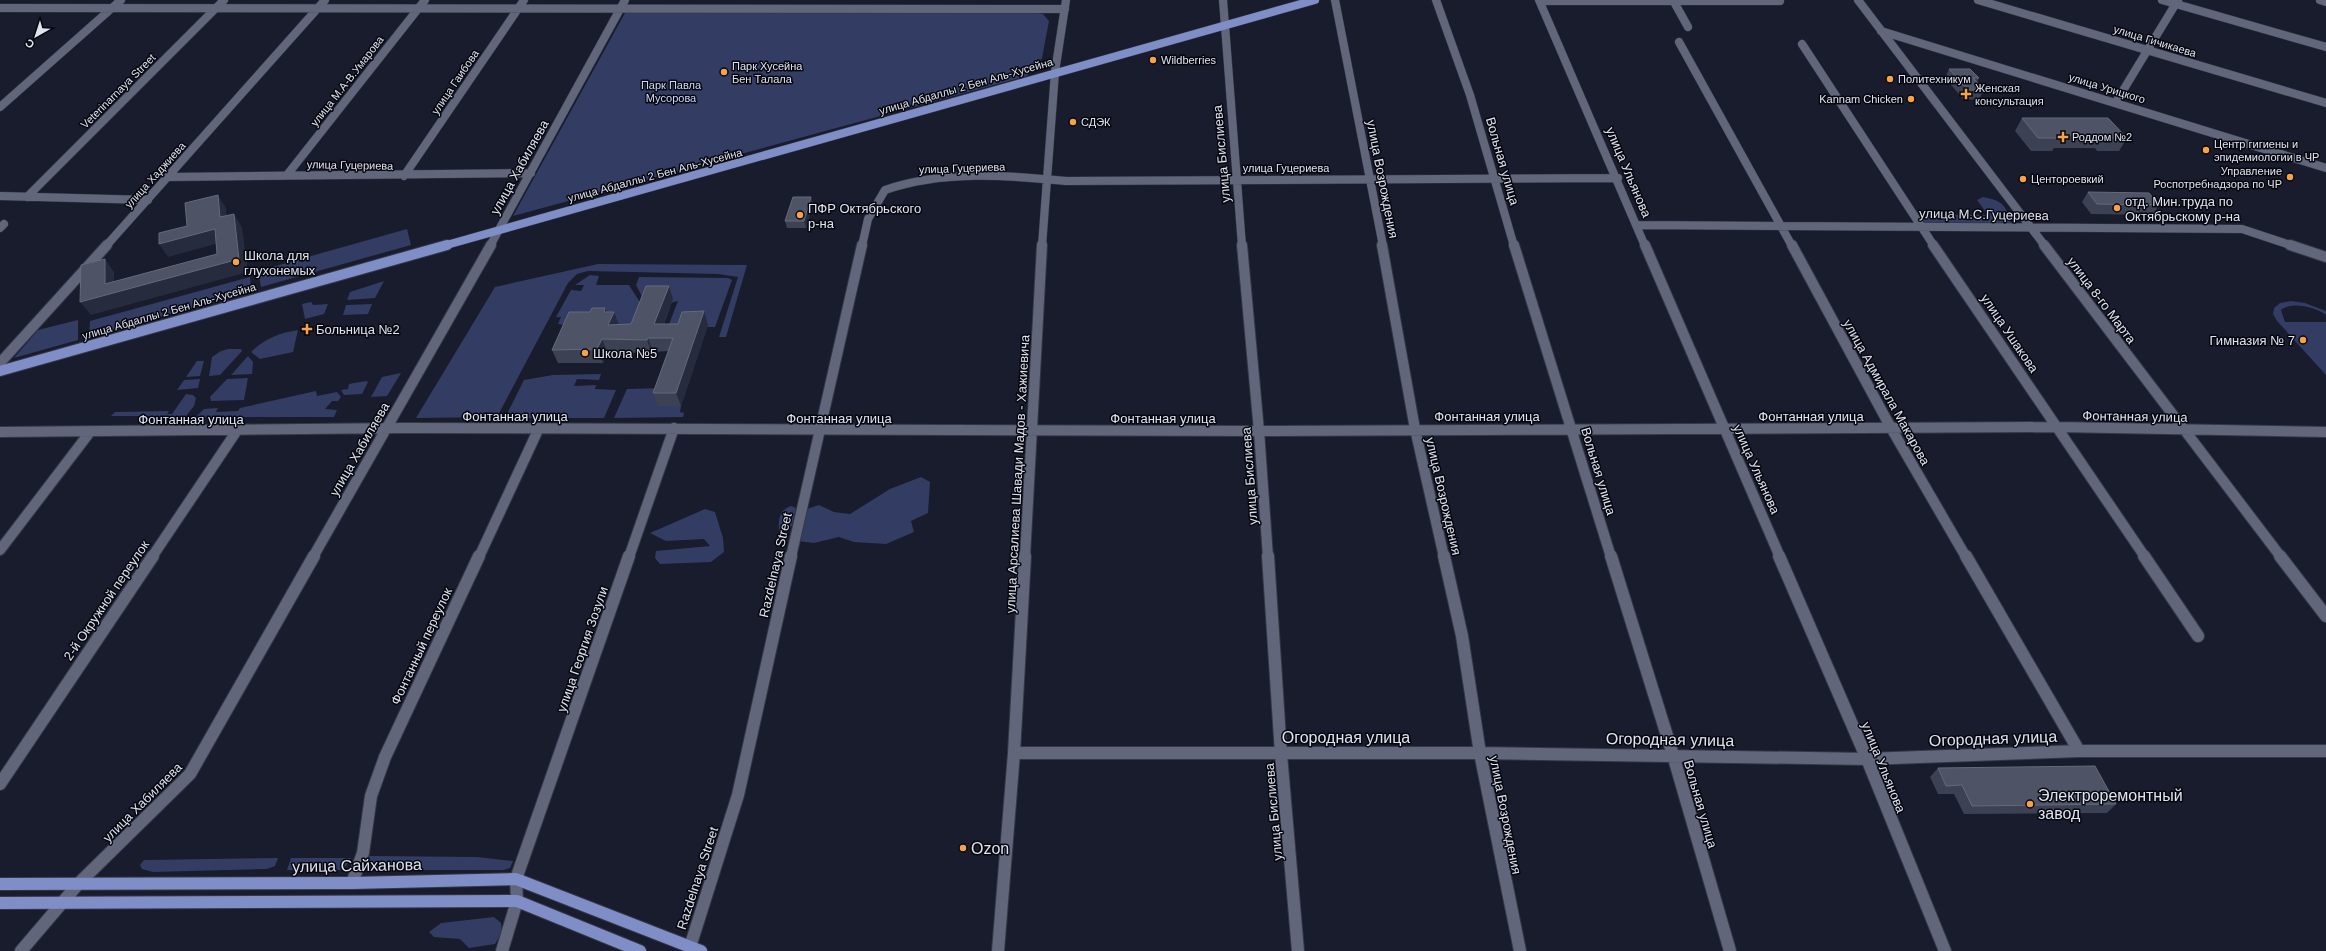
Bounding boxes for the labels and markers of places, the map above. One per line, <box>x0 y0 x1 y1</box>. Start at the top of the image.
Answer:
place label: Wildberries <box>1161 54 1217 66</box>
marker: Wildberries <box>1148 55 1158 65</box>
place label: Парк Хусейна Бен Талала <box>732 60 803 85</box>
marker: Парк Хусейна Бен Талала <box>719 67 729 77</box>
place label: Политехникум <box>1898 73 1971 85</box>
marker: Политехникум <box>1885 74 1895 84</box>
place label: Женская консультация <box>1975 82 2044 107</box>
marker: Женская консультация <box>1960 88 1972 100</box>
place label: Kannam Chicken <box>1819 93 1903 105</box>
marker: Kannam Chicken <box>1906 94 1916 104</box>
place label: СДЭК <box>1081 116 1111 128</box>
marker: СДЭК <box>1068 117 1078 127</box>
marker: Роддом №2 <box>2057 131 2069 143</box>
place label: Роддом №2 <box>2072 131 2132 143</box>
place label: Центр гигиены и эпидемиологии в ЧР <box>2214 138 2319 163</box>
marker: Центр гигиены и эпидемиологии в ЧР <box>2201 145 2211 155</box>
place label: Управление Роспотребнадзора по ЧР <box>2154 165 2282 190</box>
marker: Управление Роспотребнадзора по ЧР <box>2285 172 2295 182</box>
place label: Центороевкий <box>2031 173 2104 185</box>
marker: Центороевкий <box>2018 174 2028 184</box>
place label: отд. Мин.труда по Октябрьскому р-на <box>2125 194 2241 224</box>
place label: ПФР Октябрьского р-на <box>808 201 921 231</box>
marker: отд. Мин.труда по Октябрьскому р-на <box>2112 203 2122 213</box>
marker: ПФР Октябрьского р-на <box>795 210 805 220</box>
place label: Школа для глухонемых <box>244 248 316 278</box>
marker: Школа для глухонемых <box>231 257 241 267</box>
place label: Больница №2 <box>316 322 400 337</box>
marker: Больница №2 <box>301 323 313 335</box>
place label: Гимназия № 7 <box>2210 333 2295 348</box>
marker: Гимназия № 7 <box>2298 335 2308 345</box>
place label: Школа №5 <box>593 346 657 361</box>
marker: Школа №5 <box>580 348 590 358</box>
place label: Электроремонтный завод <box>2038 787 2183 822</box>
marker: Электроремонтный завод <box>2025 799 2035 809</box>
place label: Ozon <box>971 840 1009 857</box>
marker: Ozon <box>958 843 968 853</box>

